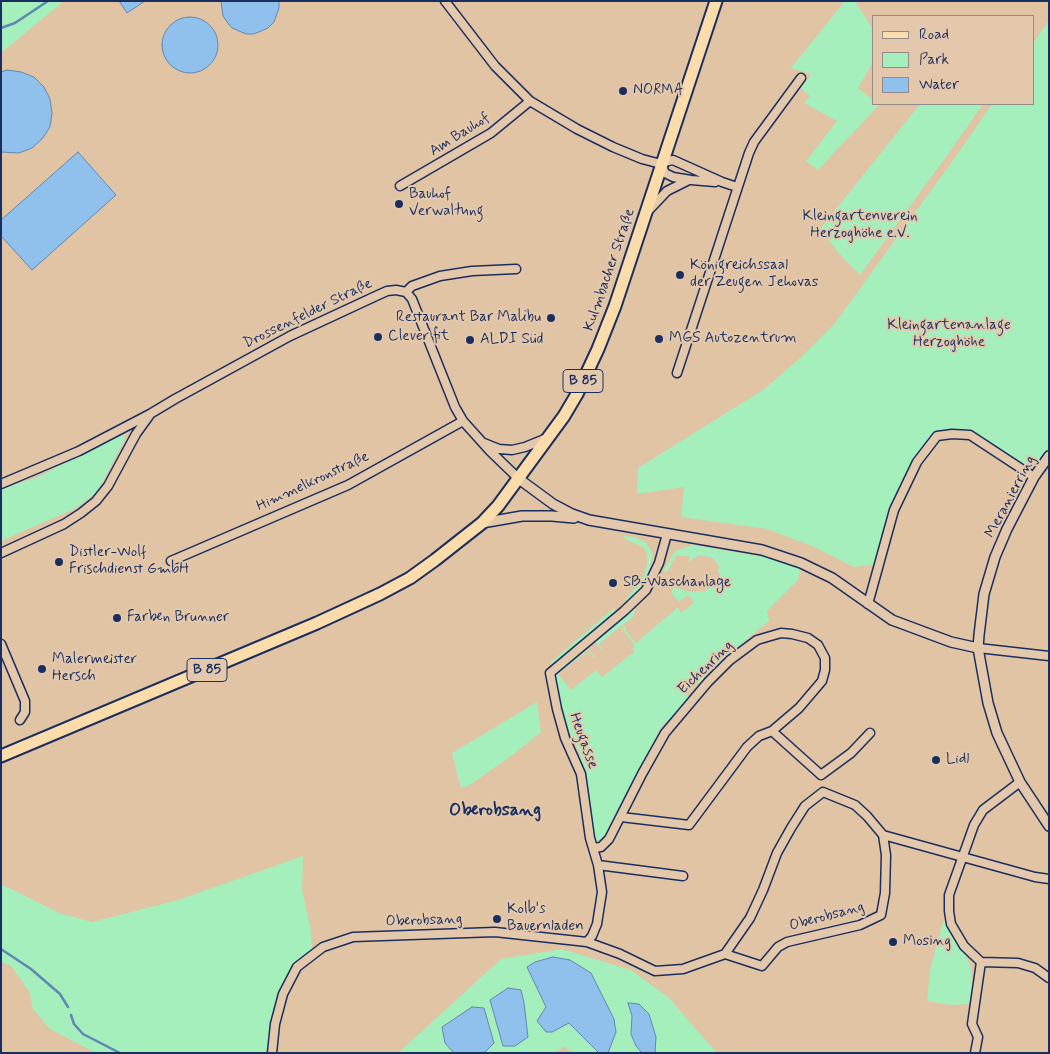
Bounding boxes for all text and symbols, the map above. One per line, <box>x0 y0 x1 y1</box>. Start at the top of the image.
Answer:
legend <box>872 15 1035 105</box>
text: Road <box>919 25 949 45</box>
text: Park <box>919 50 949 70</box>
text: Water <box>919 75 959 95</box>
place label: NORMA <box>633 82 683 100</box>
marker: NORMA <box>617 85 629 97</box>
street label: Am Bauhof <box>426 109 494 161</box>
place label: Bauhof Verwaltung <box>409 186 484 221</box>
marker: Bauhof Verwaltung <box>393 198 405 210</box>
street label: Kulmbacher Straße <box>581 206 639 334</box>
park label: Kleingartenverein Herzoghöhe e.V. <box>802 208 918 243</box>
place label: Königreichssaal der Zeugen Jehovas <box>690 257 818 292</box>
marker: Königreichssaal der Zeugen Jehovas <box>674 269 686 281</box>
street label: Drossenfelder Straße <box>241 275 375 353</box>
place label: Restaurant Bar Malibu <box>396 309 541 327</box>
marker: Restaurant Bar Malibu <box>545 312 557 324</box>
park label: Kleingartenanlage Herzoghöhe <box>887 317 1011 352</box>
place label: Clever fit <box>388 328 449 346</box>
place label: MGS Autozentrum <box>669 330 797 348</box>
marker: Clever fit <box>372 331 384 343</box>
place label: ALDI Süd <box>480 331 543 349</box>
marker: MGS Autozentrum <box>653 333 665 345</box>
marker: ALDI Süd <box>464 334 476 346</box>
road number: B 85 <box>563 370 603 392</box>
street label: Himmelkronstraße <box>254 448 372 516</box>
street label: Meranierring <box>982 453 1040 541</box>
place label: Distler-Wolf Frischdienst GmbH <box>69 544 189 579</box>
marker: Distler-Wolf Frischdienst GmbH <box>53 556 65 568</box>
place label: SB-Waschanlage <box>623 574 731 592</box>
marker: SB-Waschanlage <box>607 577 619 589</box>
place label: Farben Brunner <box>127 609 229 627</box>
marker: Farben Brunner <box>111 612 123 624</box>
street label: Eichenring <box>675 637 737 699</box>
place label: Malermeister Hersch <box>52 651 137 686</box>
road number: B 85 <box>187 658 227 682</box>
marker: Malermeister Hersch <box>36 663 48 675</box>
street label: Heugasse <box>565 711 601 771</box>
place label: Lidl <box>946 751 969 769</box>
marker: Lidl <box>930 754 942 766</box>
district label: Oberobsang <box>449 800 541 822</box>
street label: Oberobsang <box>788 898 866 936</box>
place label: Kolb's Bauernladen <box>507 901 584 936</box>
street label: Oberobsang <box>385 911 463 931</box>
marker: Kolb's Bauernladen <box>491 913 503 925</box>
place label: Mosing <box>903 933 951 951</box>
marker: Mosing <box>887 936 899 948</box>

